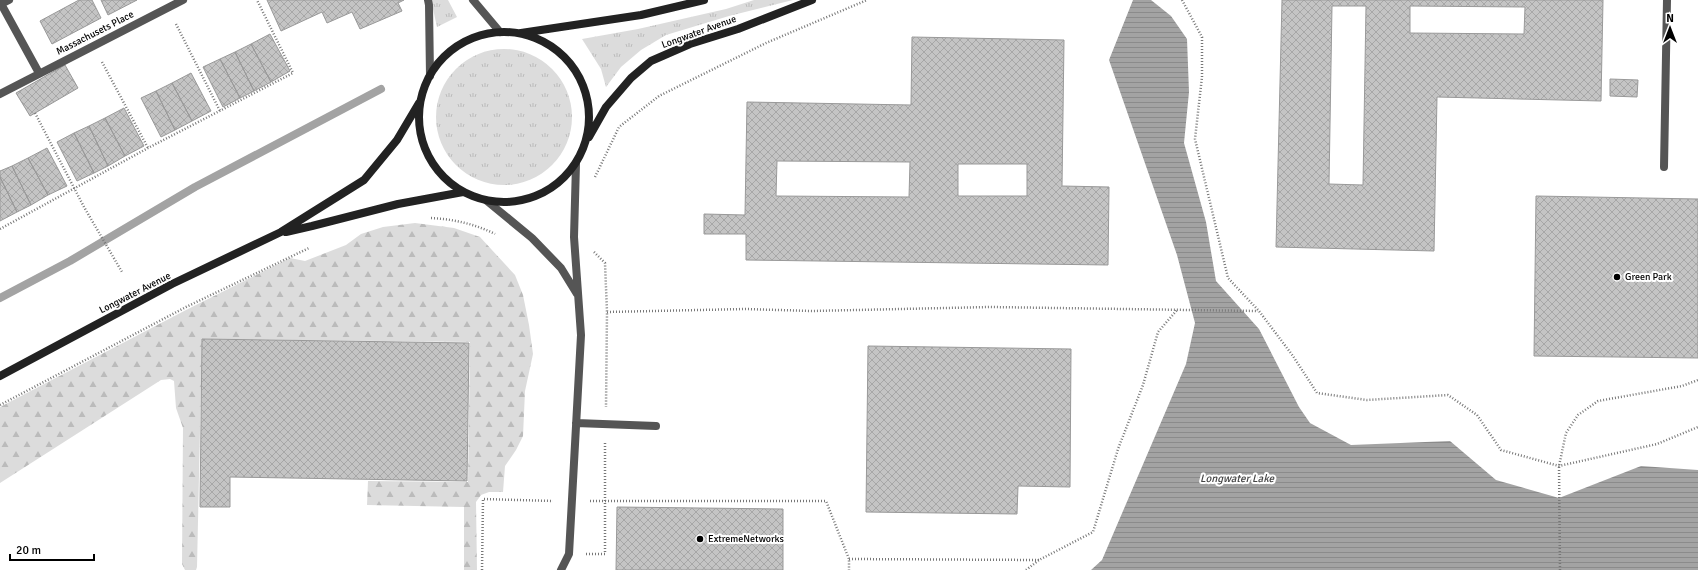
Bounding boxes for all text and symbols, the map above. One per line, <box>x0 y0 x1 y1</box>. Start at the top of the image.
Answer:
street label: Massachusets Place <box>54 8 136 58</box>
north arrow <box>1650 8 1690 48</box>
text: N <box>1666 12 1674 25</box>
street label: Longwater Avenue <box>660 13 738 51</box>
street label: Longwater Avenue <box>97 270 173 316</box>
place label: Green Park <box>1625 271 1672 283</box>
marker: Green Park <box>1612 272 1622 282</box>
water label: Longwater Lake <box>1200 472 1275 485</box>
place label: ExtremeNetworks <box>708 533 785 545</box>
marker: ExtremeNetworks <box>695 534 705 544</box>
scale bar <box>10 536 94 562</box>
text: 20 m <box>16 543 41 558</box>

